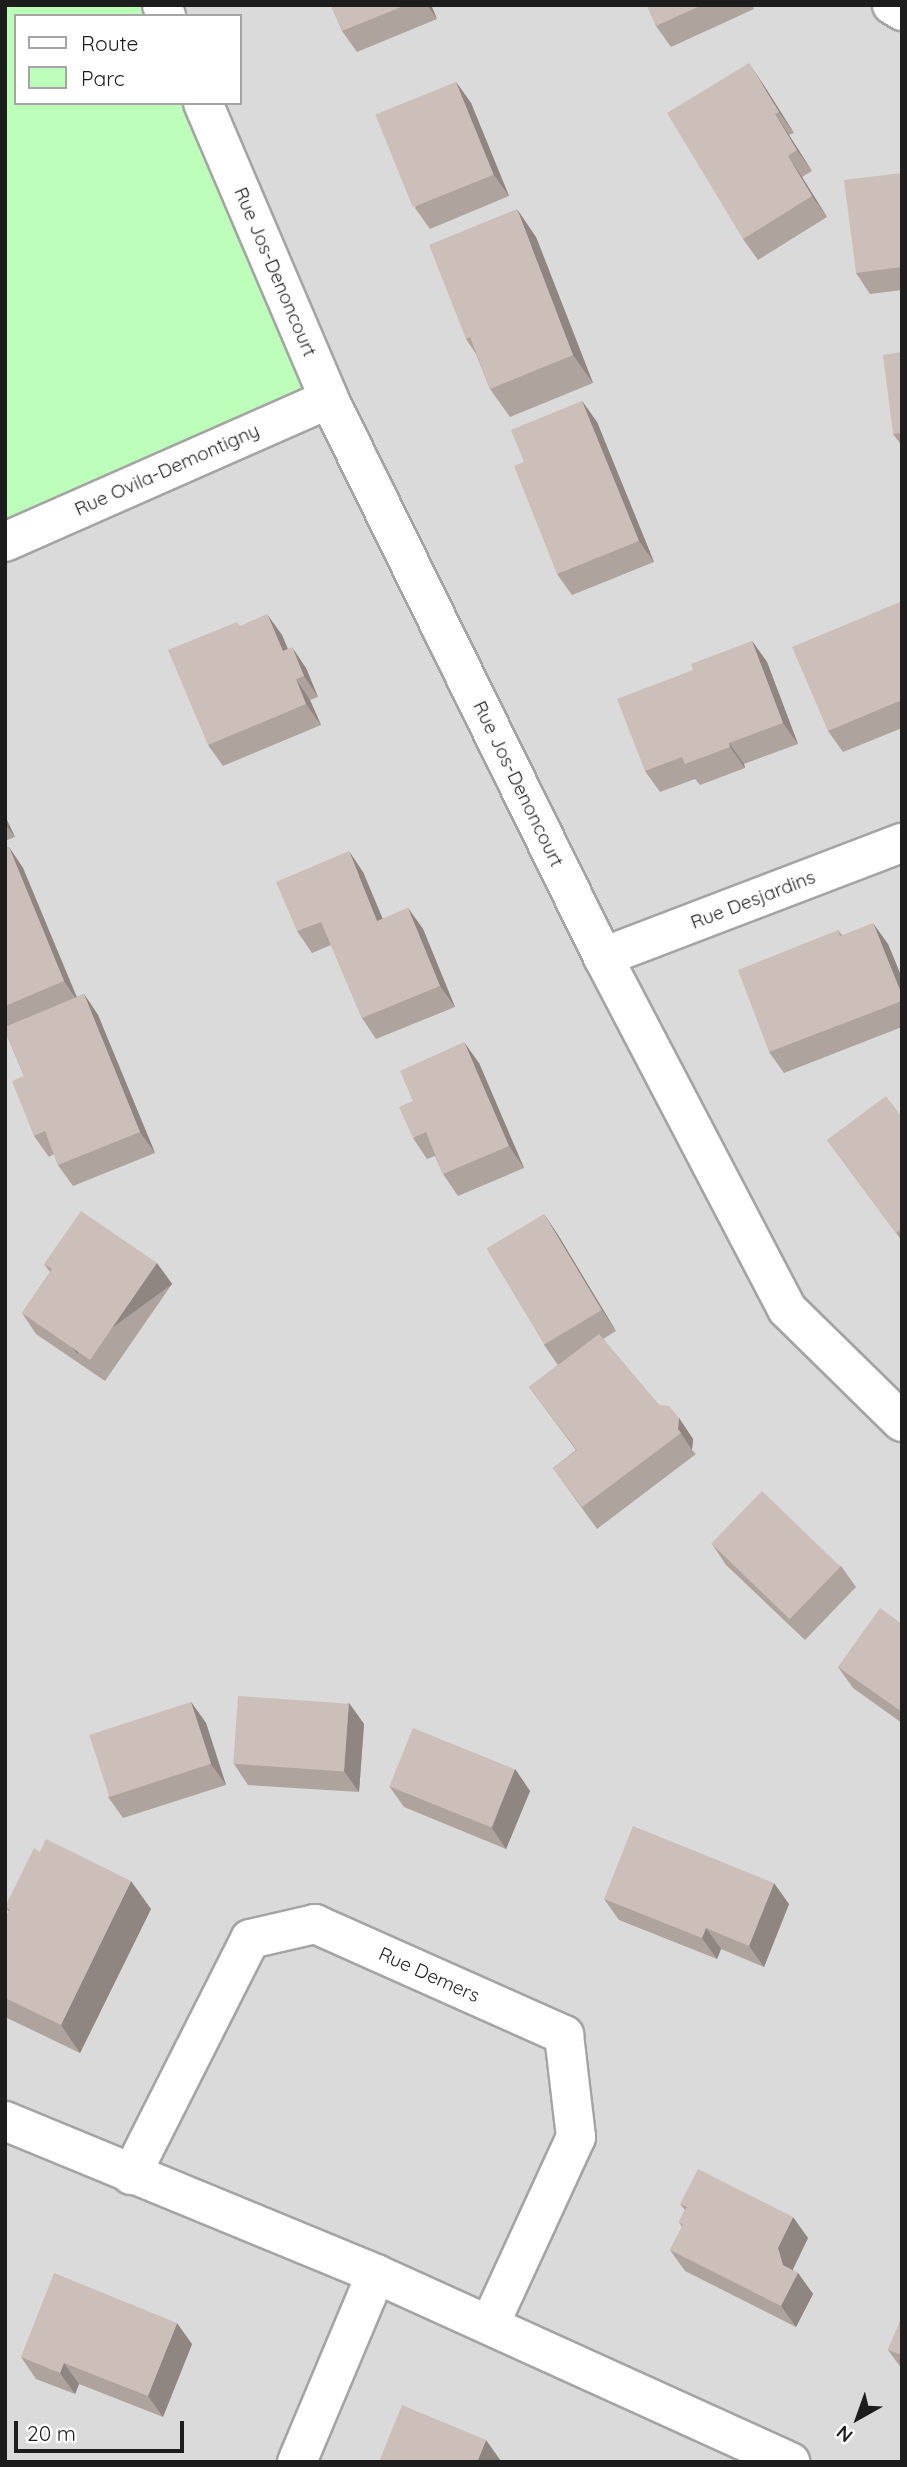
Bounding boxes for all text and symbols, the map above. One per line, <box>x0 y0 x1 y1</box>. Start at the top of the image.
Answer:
legend <box>14 14 242 105</box>
text: Route <box>81 30 138 56</box>
text: Parc <box>81 65 125 91</box>
street label: Rue Jos-Denoncourt <box>229 184 321 360</box>
street label: Rue Ovila-Demontigny <box>71 419 263 521</box>
street label: Rue Jos-Denoncourt <box>468 697 568 871</box>
street label: Rue Desjardins <box>687 866 819 934</box>
street label: Rue Demers <box>375 1943 483 2007</box>
north arrow <box>823 2383 893 2453</box>
scale bar <box>18 2408 187 2452</box>
text: 20 m <box>27 2420 76 2446</box>
text: N <box>831 2420 858 2448</box>

